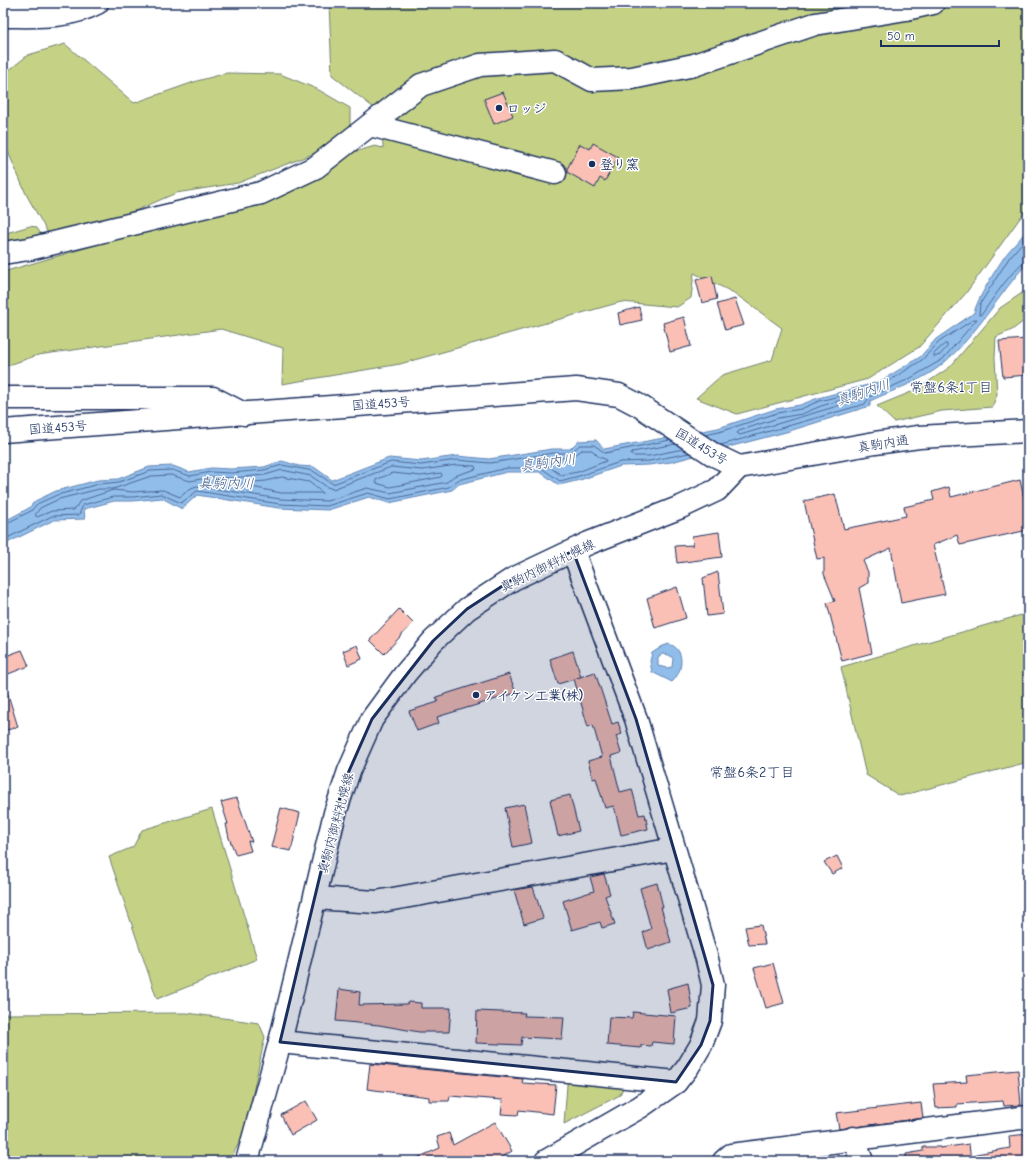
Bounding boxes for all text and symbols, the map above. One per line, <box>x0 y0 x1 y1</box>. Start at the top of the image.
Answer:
scale bar <box>881 22 999 48</box>
text: 50 m <box>887 29 915 43</box>
place label: ロッジ <box>507 101 546 116</box>
marker: ロッジ <box>494 103 504 113</box>
place label: 登り窯 <box>600 157 639 172</box>
marker: 登り窯 <box>587 159 597 169</box>
water label: 真駒内川 <box>834 376 892 409</box>
district label: 常盤6条1丁目 <box>909 379 993 396</box>
street label: 国道453号 <box>351 394 411 413</box>
street label: 国道453号 <box>28 418 88 437</box>
street label: 国道453号 <box>673 425 731 468</box>
street label: 真駒内通 <box>856 432 910 455</box>
water label: 真駒内川 <box>519 451 577 474</box>
water label: 真駒内川 <box>198 475 254 492</box>
street label: 真駒内御料札幌線 <box>497 535 598 595</box>
place label: アイケン工業(株) <box>484 688 584 703</box>
marker: アイケン工業(株) <box>471 690 481 700</box>
district label: 常盤6条2丁目 <box>710 764 794 781</box>
street label: 真駒内御料札幌線 <box>315 770 356 875</box>

